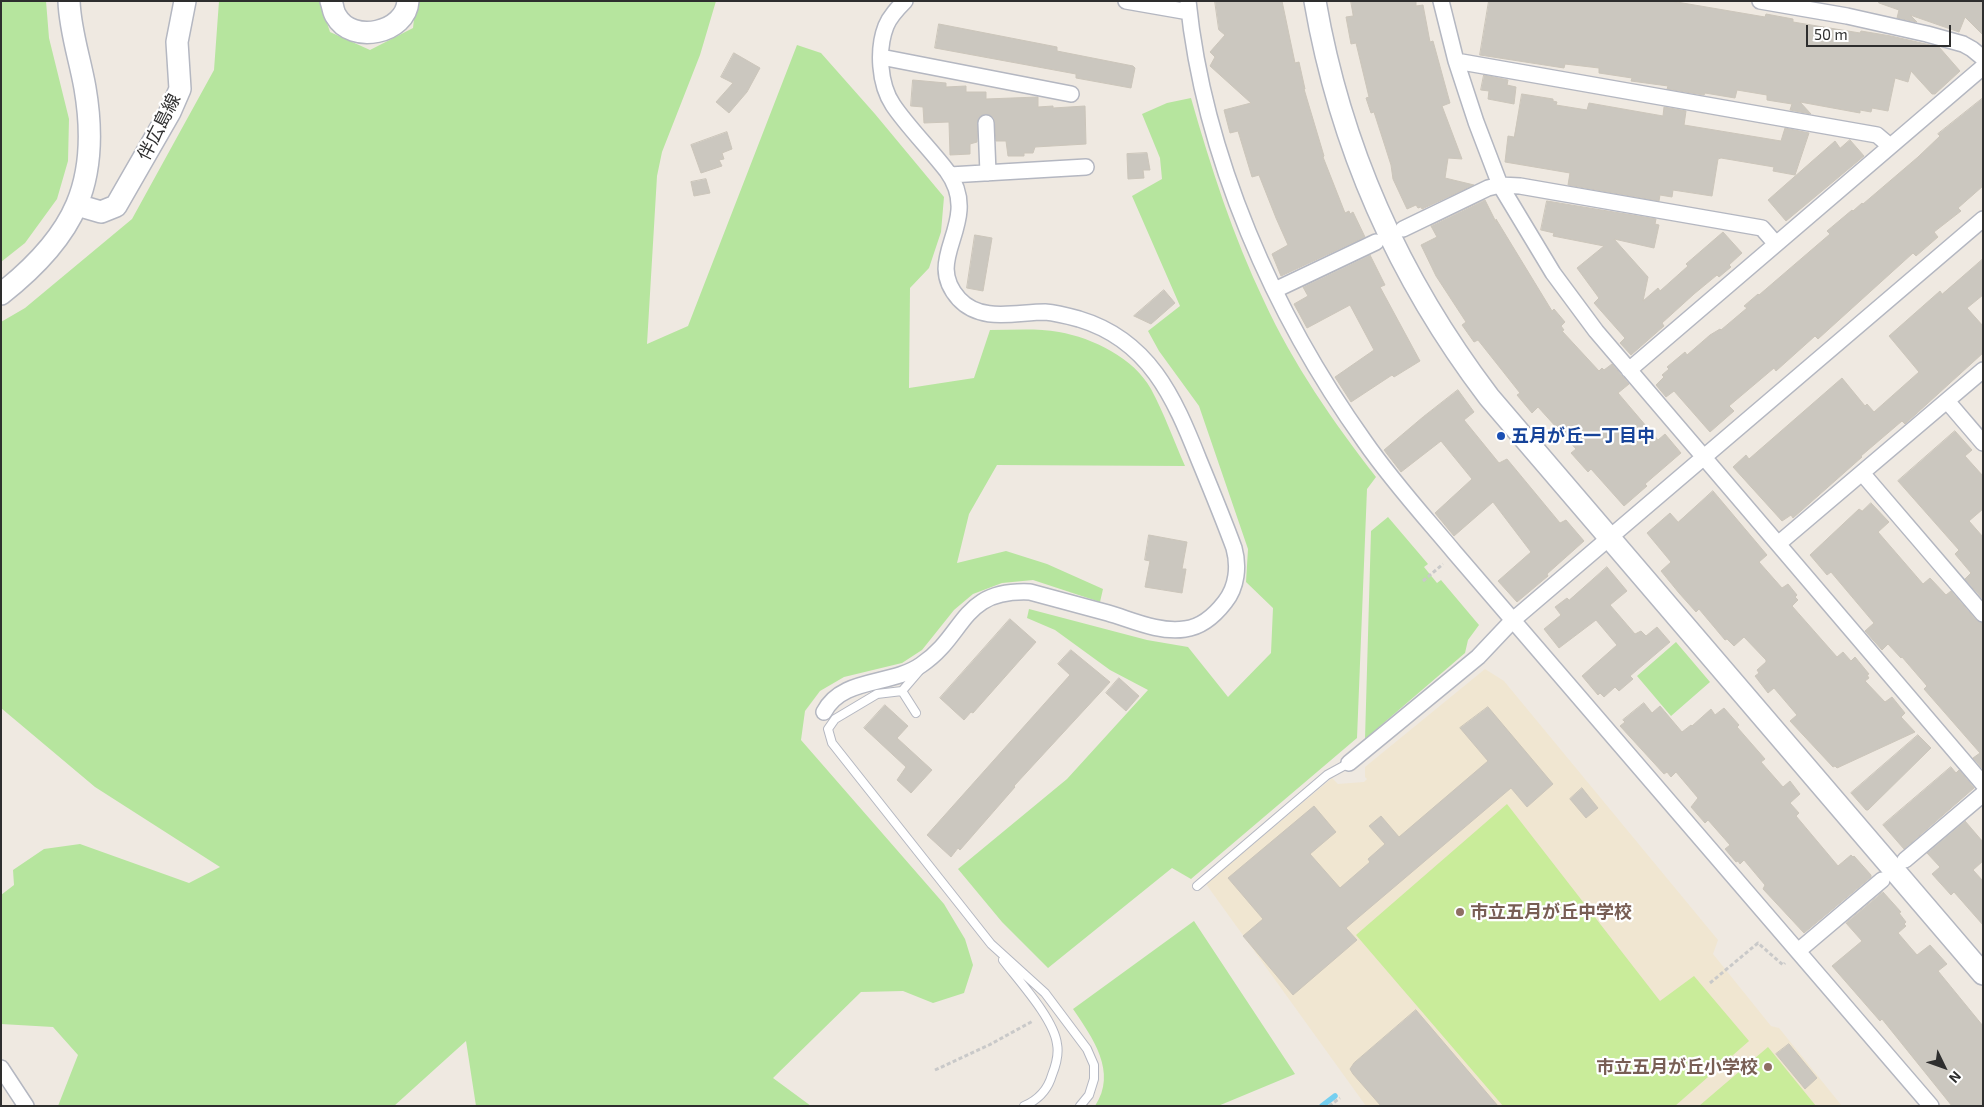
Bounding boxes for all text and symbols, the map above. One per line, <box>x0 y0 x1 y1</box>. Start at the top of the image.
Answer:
scale bar <box>1809 15 1954 47</box>
text: 50 m <box>1814 25 1848 43</box>
street label: 伴広島線 <box>133 90 185 164</box>
place label: 五月が丘一丁目中 <box>1511 425 1655 447</box>
marker: 五月が丘一丁目中 <box>1495 430 1507 442</box>
place label: 市立五月が丘中学校 <box>1470 901 1632 923</box>
marker: 市立五月が丘中学校 <box>1454 906 1466 918</box>
north arrow <box>1919 1042 1969 1092</box>
place label: 市立五月が丘小学校 <box>1596 1056 1758 1078</box>
marker: 市立五月が丘小学校 <box>1762 1061 1774 1073</box>
text: N <box>1946 1068 1965 1087</box>

